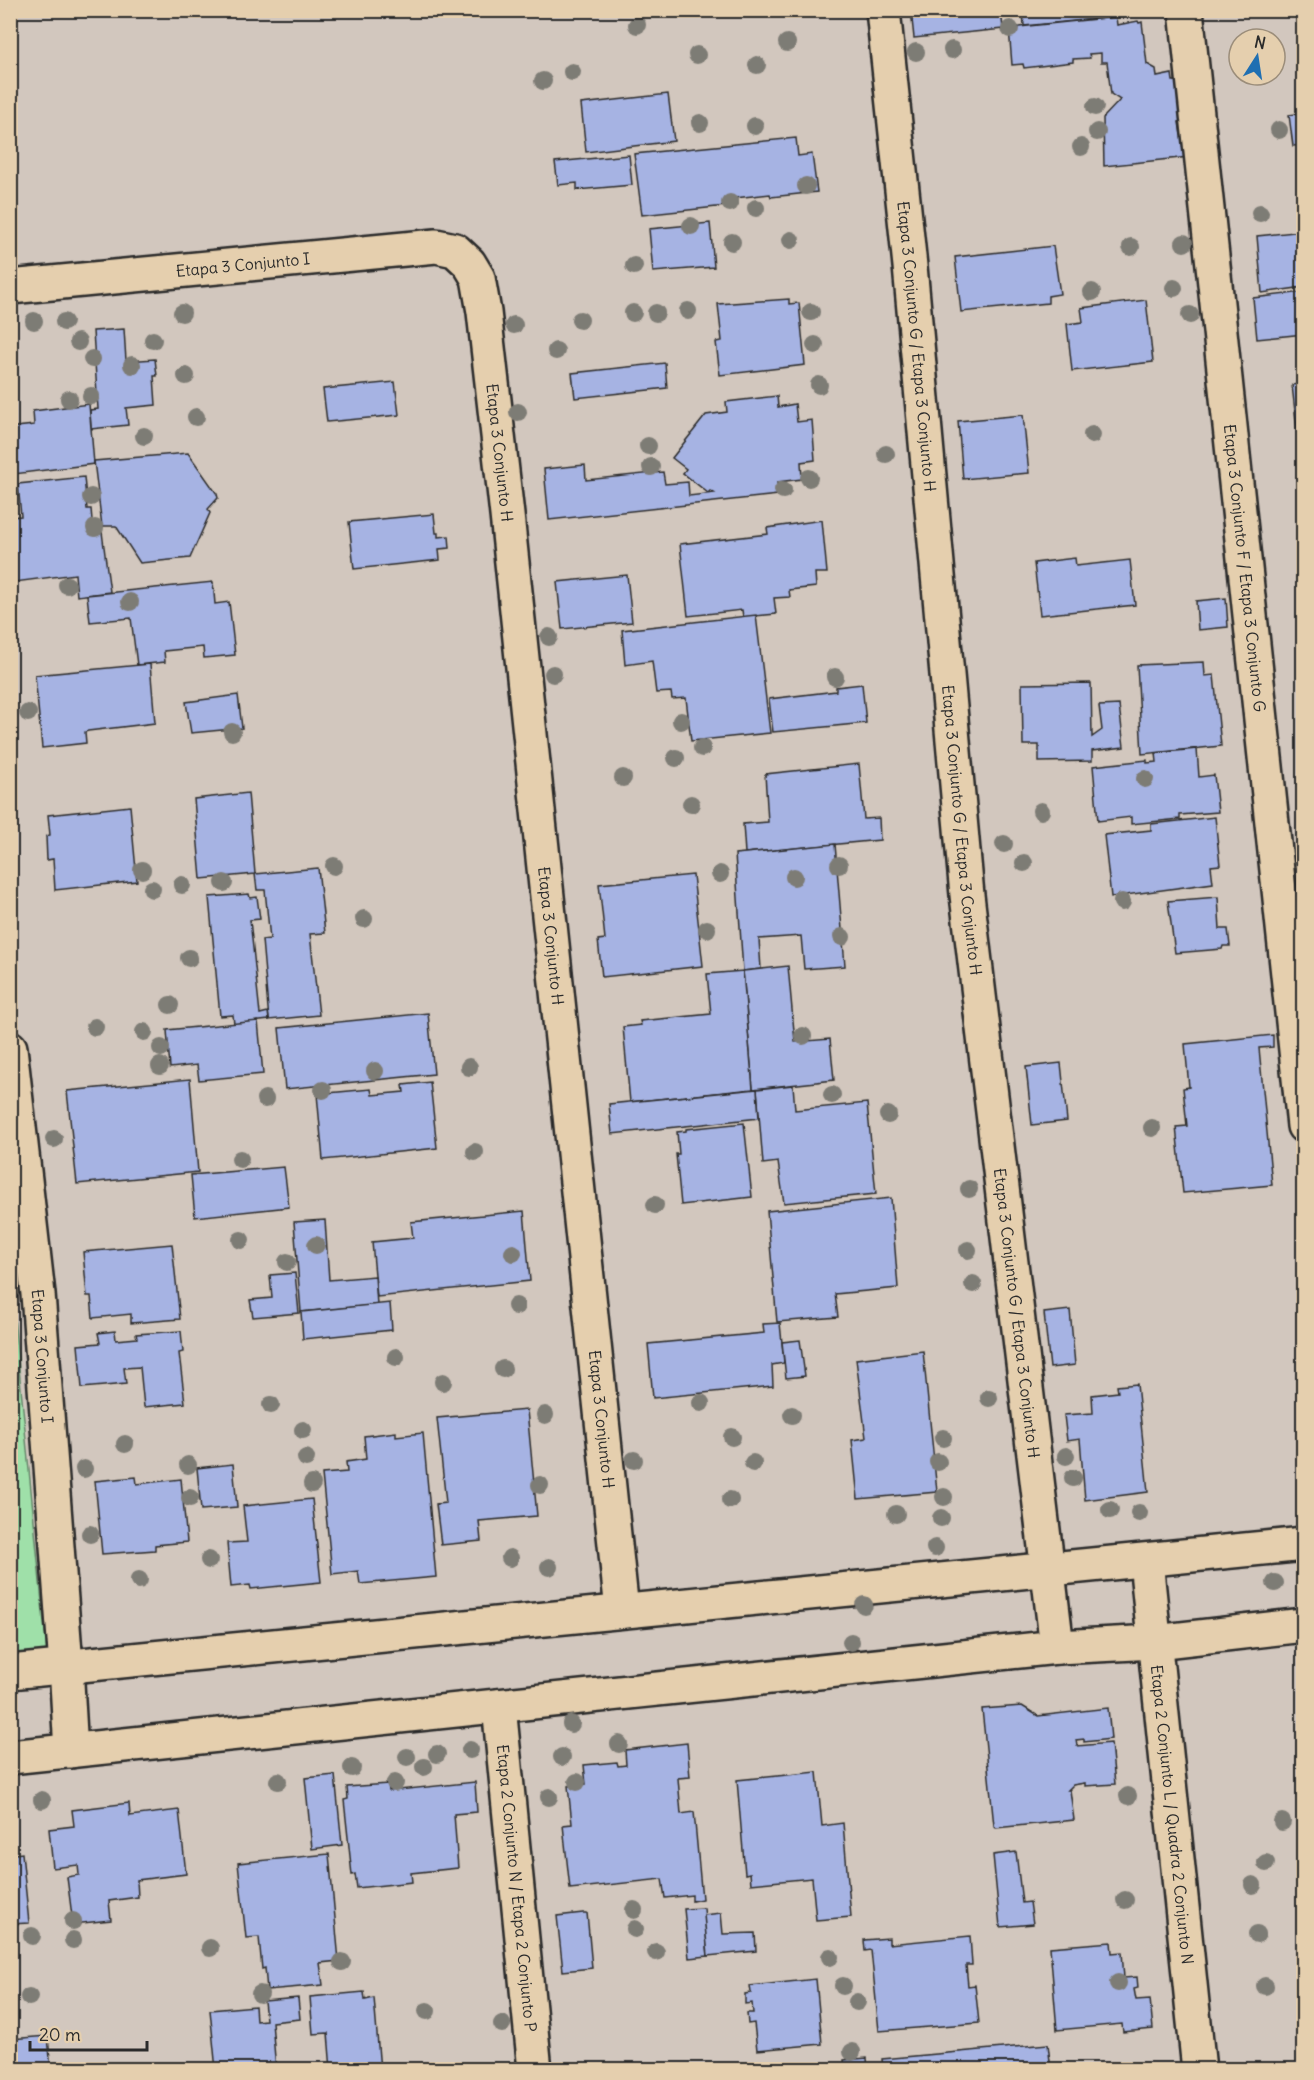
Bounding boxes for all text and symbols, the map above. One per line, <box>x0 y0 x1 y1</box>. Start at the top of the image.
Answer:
north arrow <box>1227 27 1287 87</box>
text: N <box>1253 31 1268 53</box>
street label: Etapa 3 Conjunto G / Etapa 3 Conjunto H <box>893 200 940 492</box>
street label: Etapa 3 Conjunto I <box>175 248 311 281</box>
street label: Etapa 3 Conjunto H <box>482 382 518 523</box>
street label: Etapa 3 Conjunto F / Etapa 3 Conjunto G <box>1220 423 1270 713</box>
street label: Etapa 3 Conjunto G / Etapa 3 Conjunto H <box>938 684 987 977</box>
street label: Etapa 3 Conjunto H <box>534 866 568 1006</box>
street label: Etapa 3 Conjunto G / Etapa 3 Conjunto H <box>990 1167 1044 1459</box>
street label: Etapa 3 Conjunto I <box>28 1288 58 1424</box>
street label: Etapa 3 Conjunto H <box>585 1349 619 1489</box>
street label: Etapa 2 Conjunto L / Quadra 2 Conjunto N <box>1147 1664 1198 1965</box>
street label: Etapa 2 Conjunto N / Etapa 2 Conjunto P <box>493 1743 541 2033</box>
scale bar <box>30 2014 147 2052</box>
text: 20 m <box>39 2023 81 2046</box>

